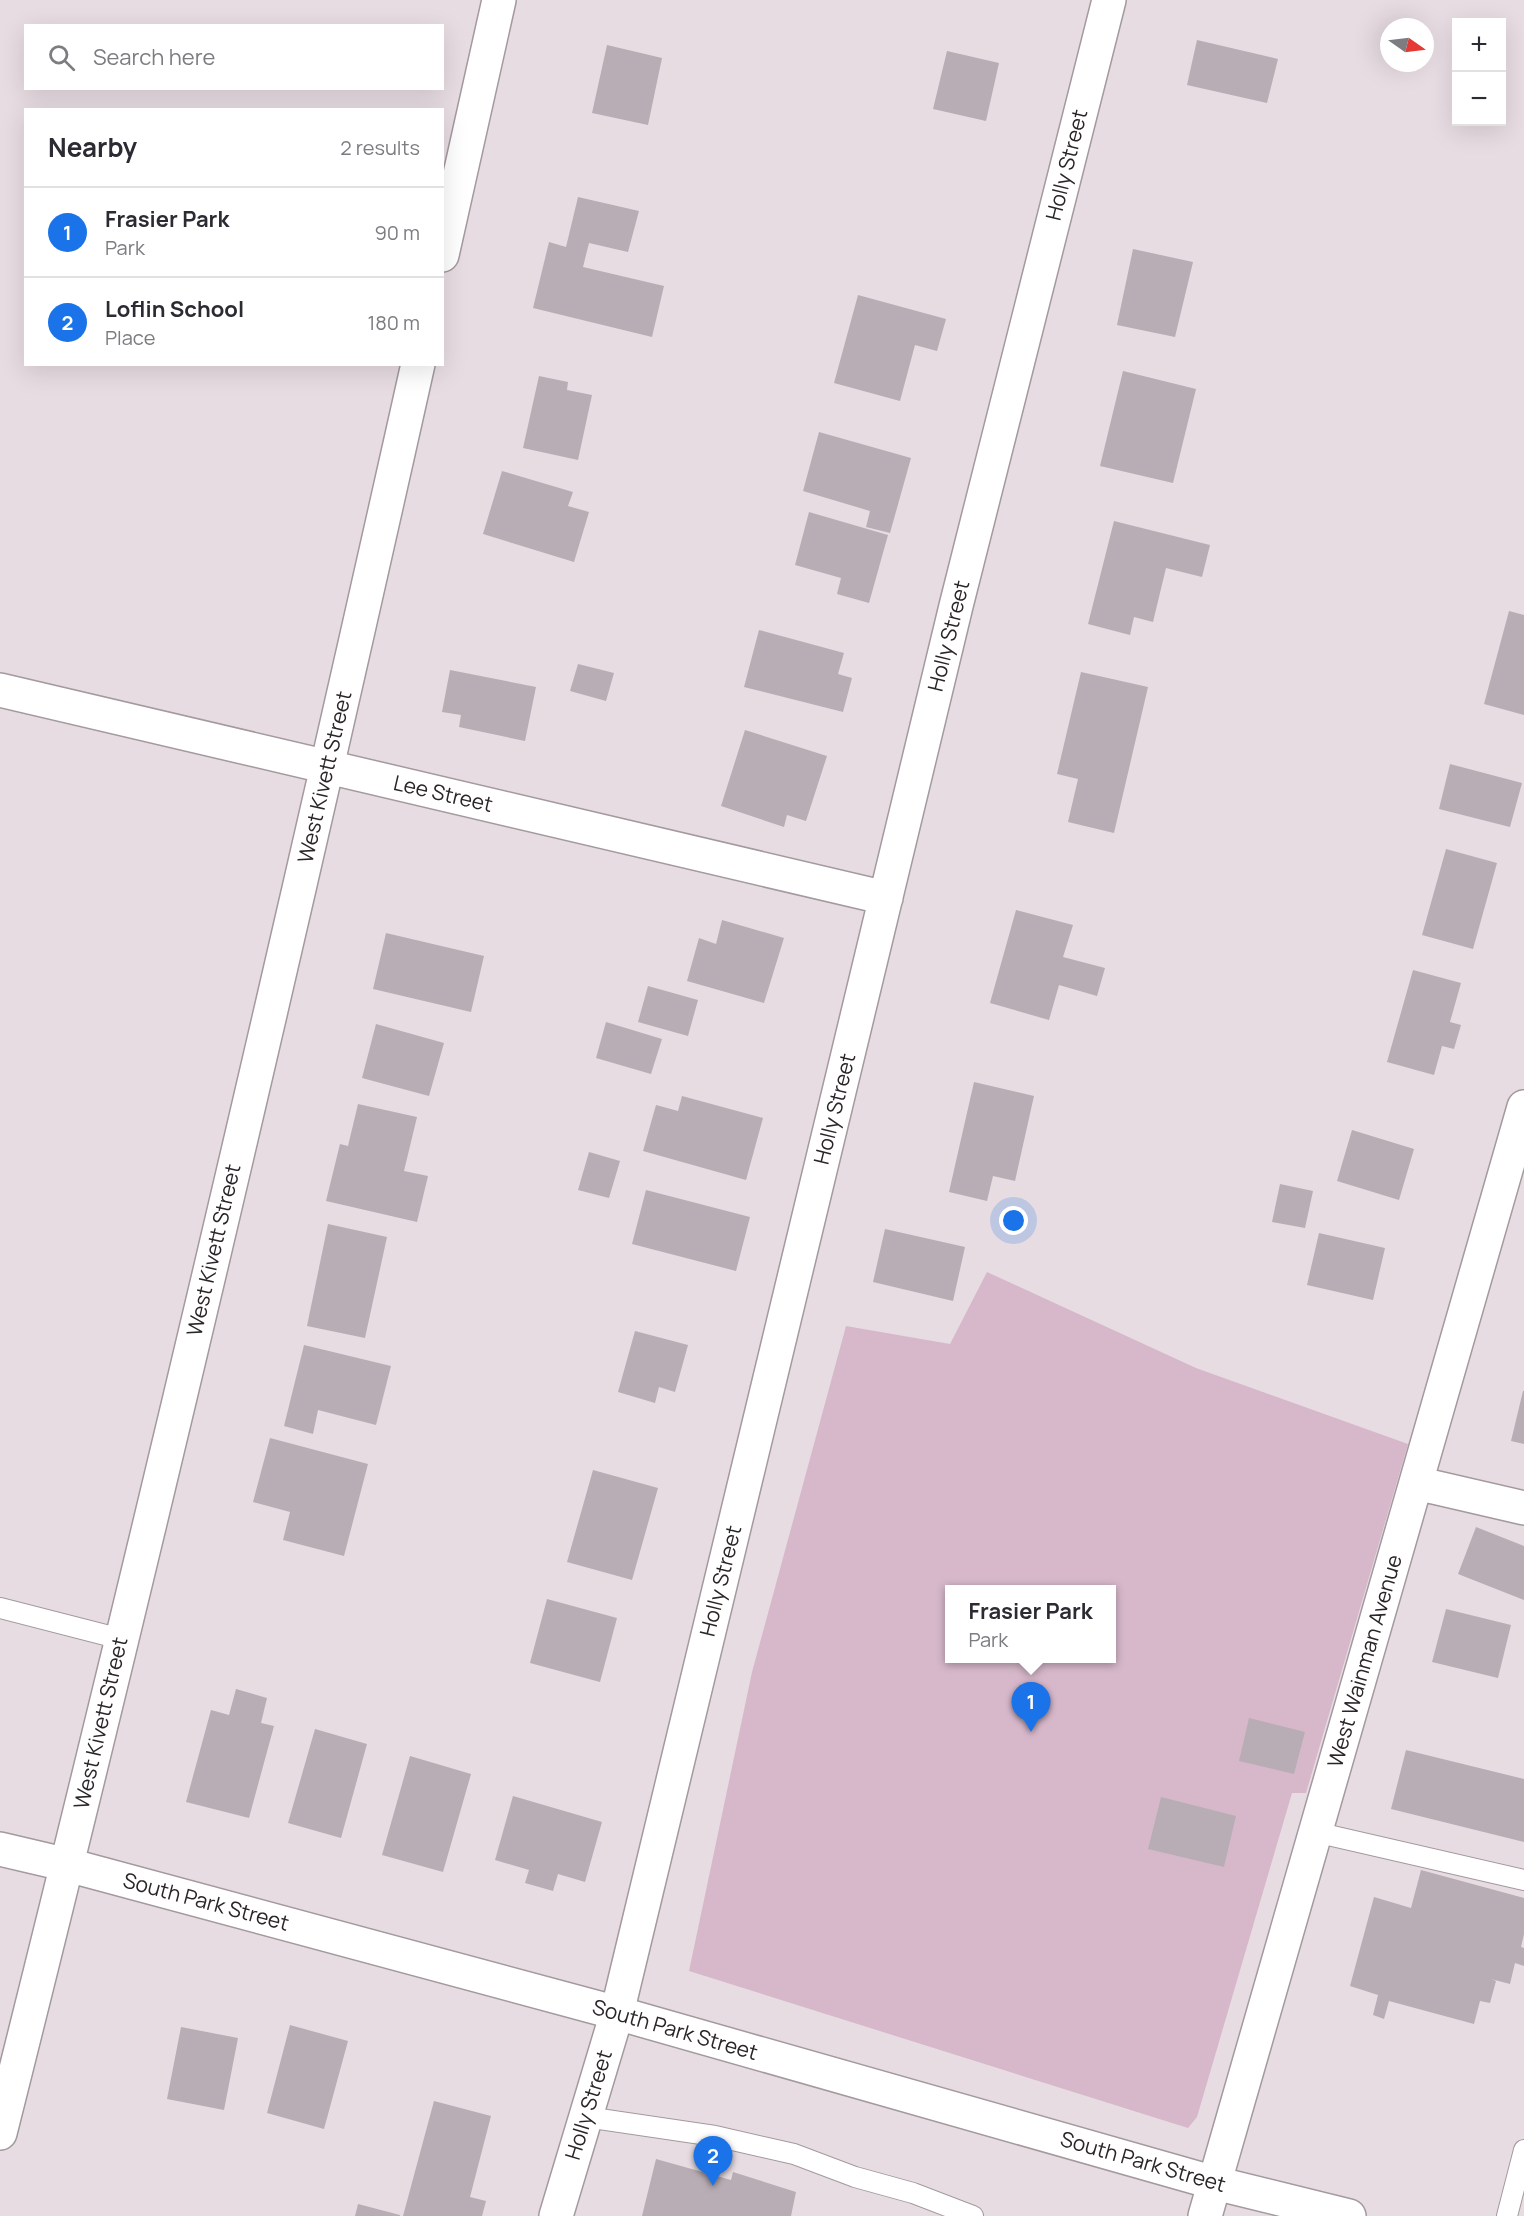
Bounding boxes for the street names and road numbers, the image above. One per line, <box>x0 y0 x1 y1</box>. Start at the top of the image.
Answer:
street label: Holly Street <box>1039 106 1093 223</box>
street label: Holly Street <box>921 577 975 694</box>
street label: West Kivett Street <box>291 688 357 865</box>
street label: Lee Street <box>391 768 496 818</box>
street label: Holly Street <box>807 1050 861 1167</box>
street label: West Kivett Street <box>180 1161 246 1338</box>
street label: Holly Street <box>693 1522 747 1639</box>
street label: West Wainman Avenue <box>1320 1551 1408 1770</box>
street label: West Kivett Street <box>67 1634 133 1811</box>
street label: South Park Street <box>120 1865 292 1937</box>
street label: South Park Street <box>589 1992 761 2066</box>
street label: Holly Street <box>558 2046 618 2163</box>
street label: South Park Street <box>1057 2124 1229 2198</box>

